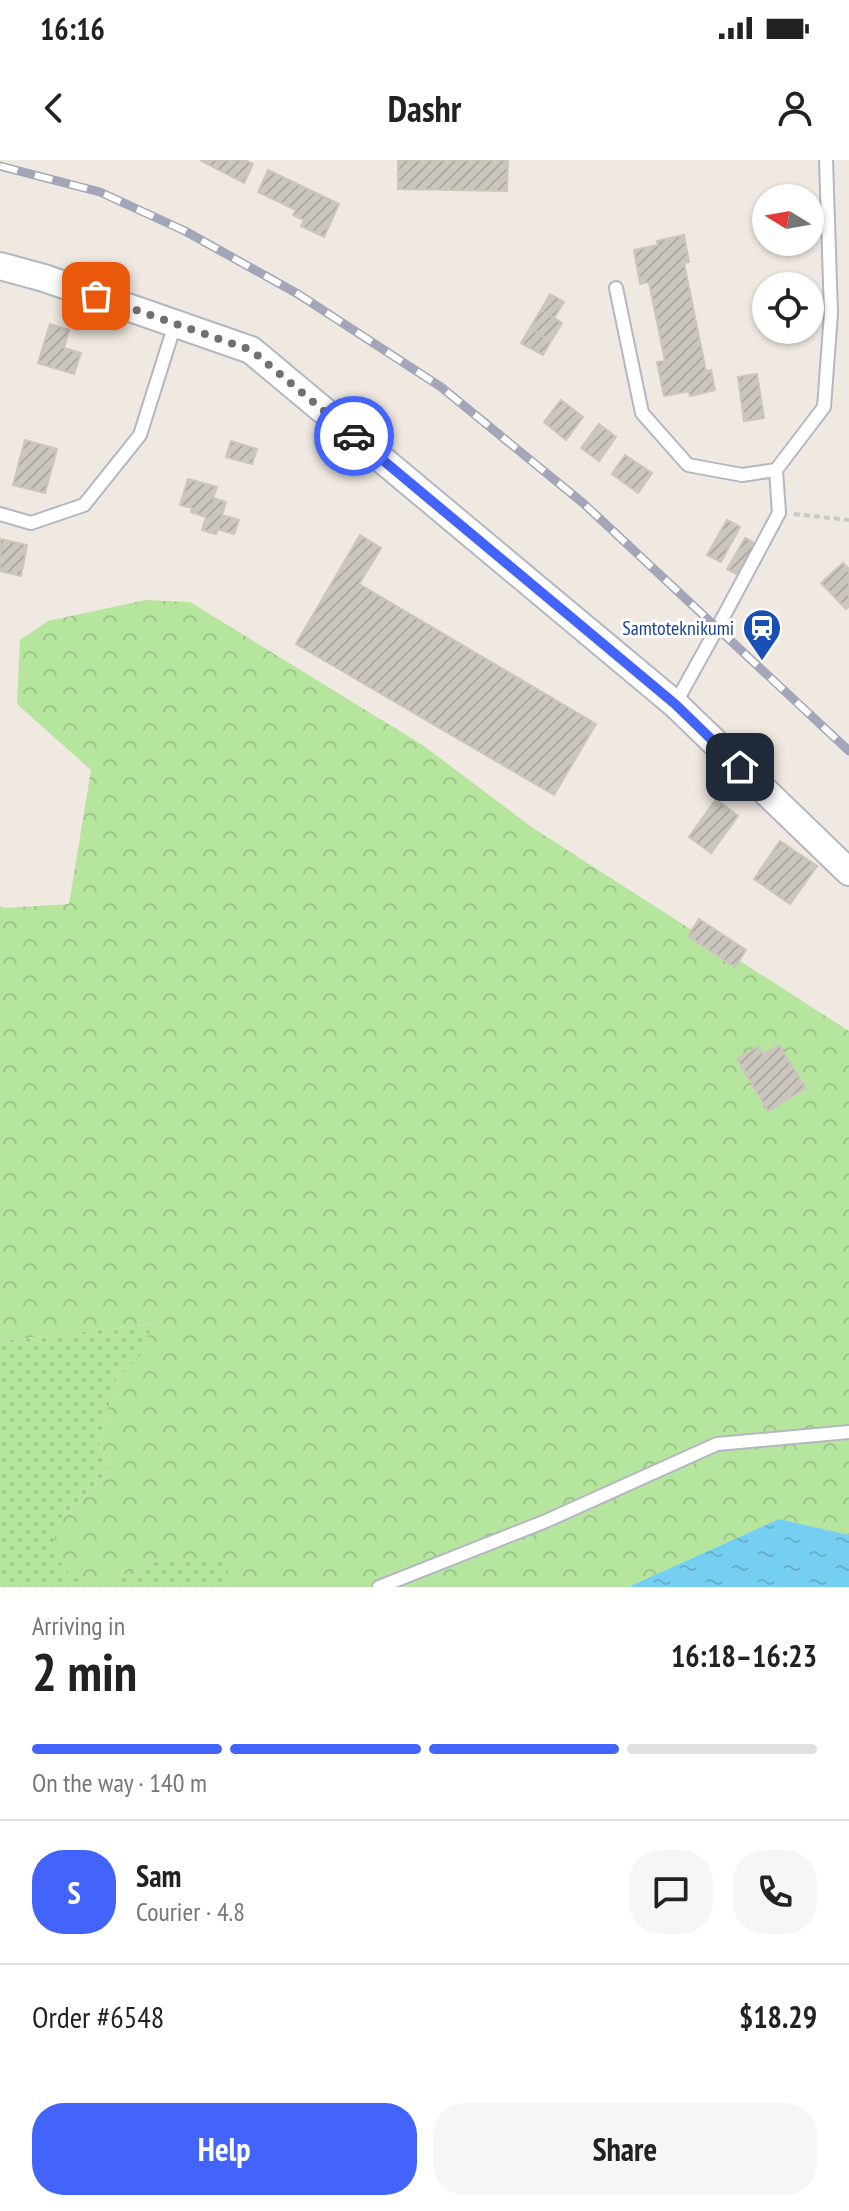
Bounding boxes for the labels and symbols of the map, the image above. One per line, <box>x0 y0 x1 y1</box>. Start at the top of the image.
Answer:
north arrow <box>752 184 824 256</box>
pin <box>62 262 130 330</box>
courier <box>314 396 394 476</box>
station icon: Samtoteknikumi <box>741 607 783 662</box>
place label: Samtoteknikumi <box>622 615 734 641</box>
pin <box>706 733 774 801</box>

